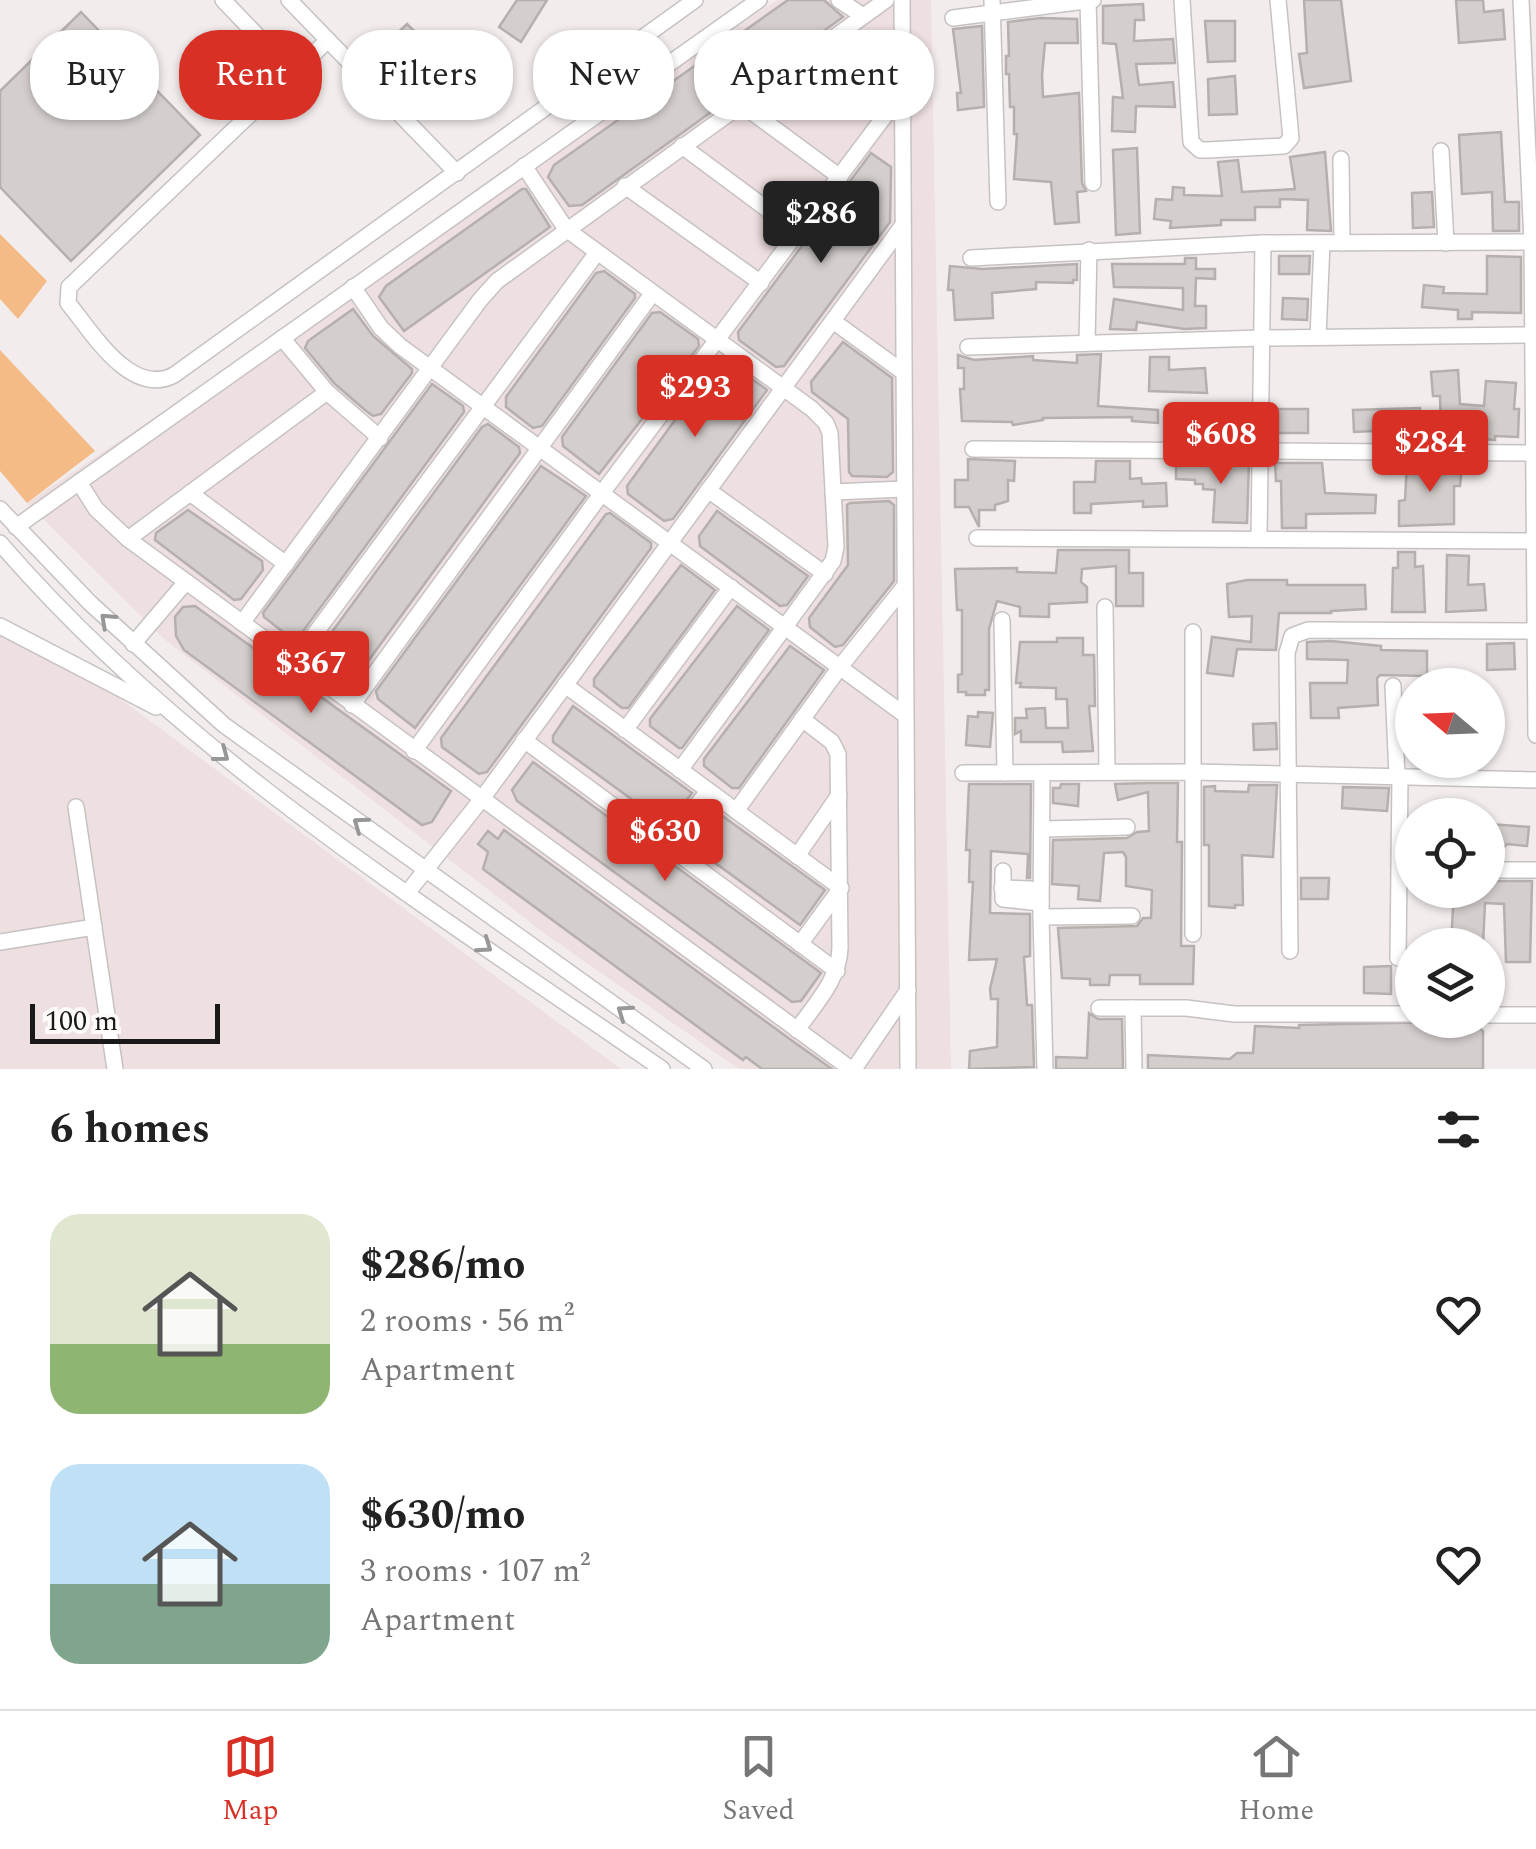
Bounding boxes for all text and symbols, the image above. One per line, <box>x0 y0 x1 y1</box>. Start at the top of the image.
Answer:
chip: Buy <box>30 30 159 120</box>
chip: Rent <box>179 30 322 120</box>
chip: Filters <box>342 30 513 120</box>
chip: New <box>533 30 674 120</box>
chip: Apartment <box>694 30 934 120</box>
pin: $286 <box>762 181 880 266</box>
text: $286 <box>785 189 857 238</box>
pin: $293 <box>636 355 754 440</box>
text: $293 <box>659 363 731 412</box>
pin: $608 <box>1162 402 1280 487</box>
text: $608 <box>1185 410 1257 459</box>
pin: $284 <box>1371 410 1489 495</box>
text: $284 <box>1394 418 1466 467</box>
one-way arrow <box>101 614 119 632</box>
pin: $367 <box>252 631 370 716</box>
text: $367 <box>275 639 347 688</box>
north arrow <box>1395 668 1505 778</box>
map controls <box>1395 668 1505 1038</box>
one-way arrow <box>211 744 229 761</box>
button: locate <box>1395 798 1505 908</box>
pin: $630 <box>606 799 724 884</box>
text: $630 <box>629 807 701 856</box>
one-way arrow <box>352 818 371 836</box>
button: layers <box>1395 928 1505 1038</box>
one-way arrow <box>474 934 492 952</box>
scale bar <box>30 999 220 1044</box>
text: 100 m <box>45 1000 118 1043</box>
one-way arrow <box>617 1007 635 1024</box>
text: 6 homes <box>50 1098 210 1161</box>
icon: filters <box>1431 1102 1486 1157</box>
text: $286/mo <box>360 1234 526 1297</box>
icon: home <box>130 1254 250 1374</box>
icon: heart <box>1431 1287 1486 1342</box>
text: 2 rooms · 56 m² <box>360 1297 574 1346</box>
text: Apartment <box>360 1346 515 1395</box>
text: $630/mo <box>360 1484 526 1547</box>
icon: home <box>130 1504 250 1624</box>
icon: heart <box>1431 1537 1486 1592</box>
text: 3 rooms · 107 m² <box>360 1547 590 1596</box>
text: Apartment <box>360 1596 515 1645</box>
tab: Map <box>222 1729 278 1832</box>
tab: Saved <box>723 1729 794 1832</box>
tab: Home <box>1239 1729 1314 1832</box>

